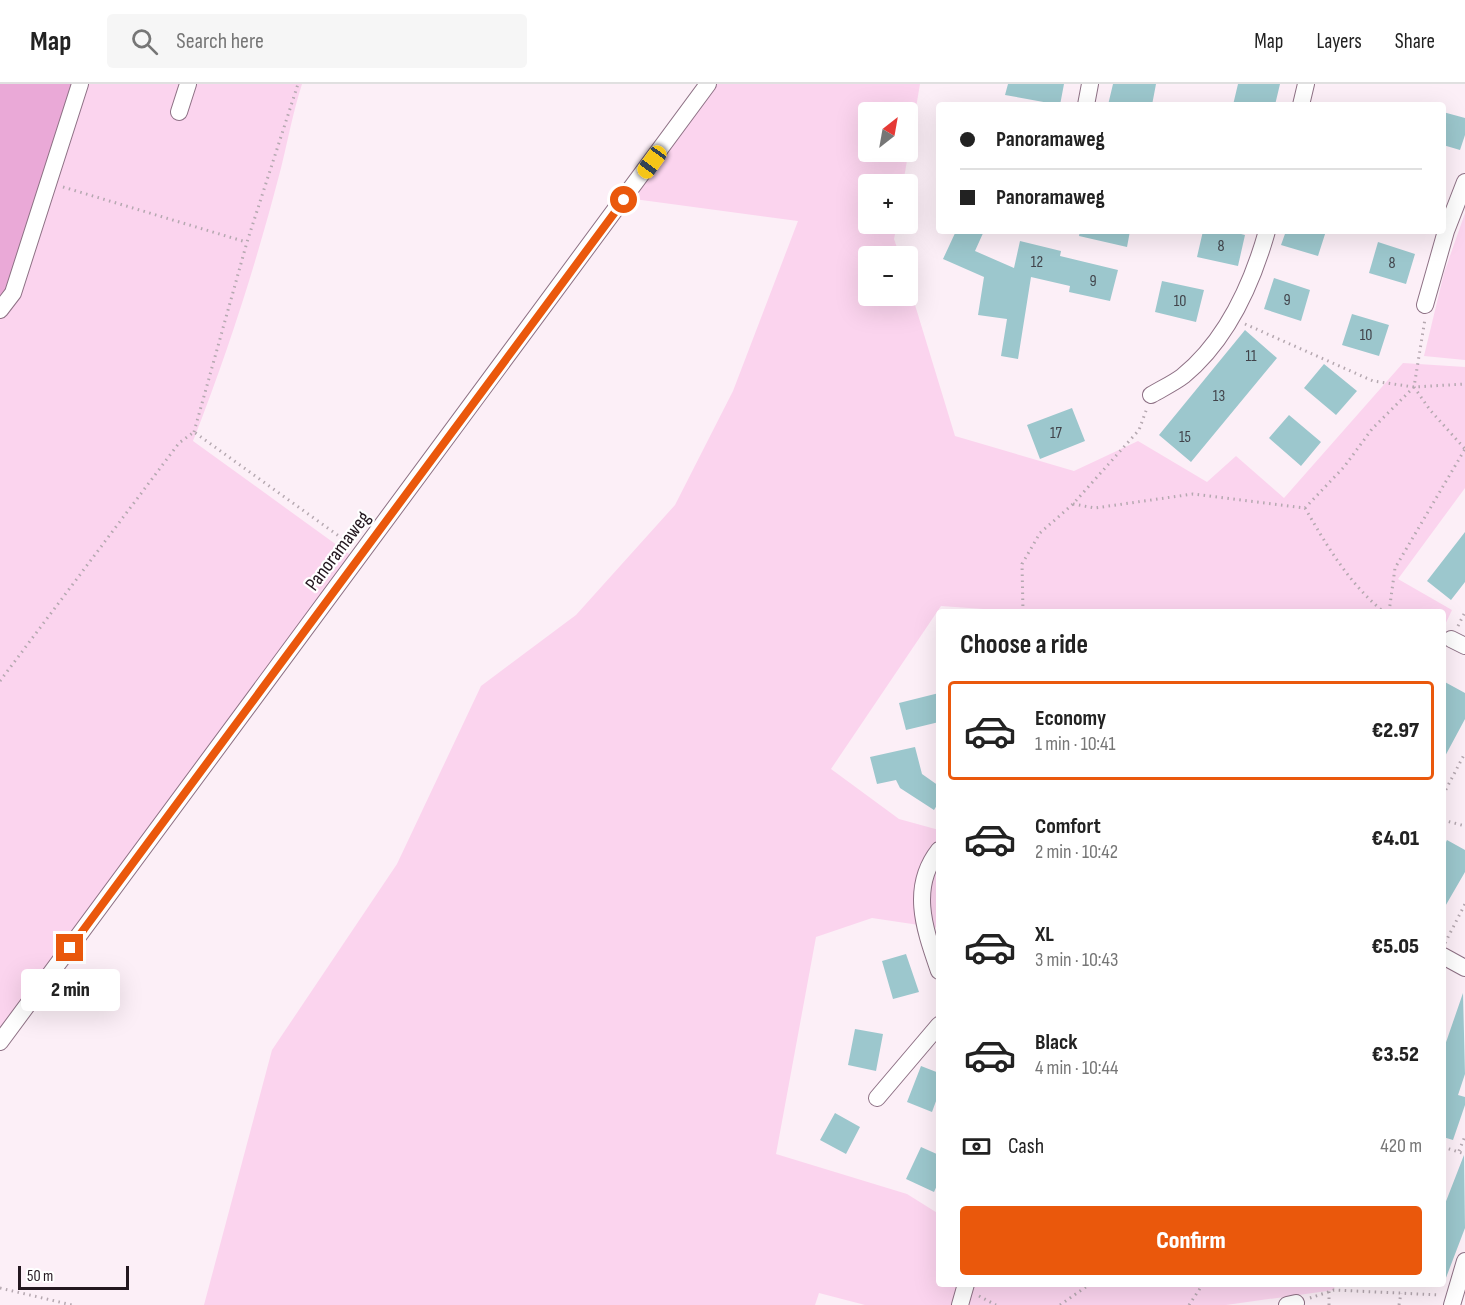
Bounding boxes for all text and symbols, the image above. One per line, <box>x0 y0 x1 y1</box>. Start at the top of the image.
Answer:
search box <box>107 14 527 68</box>
text: Map <box>30 25 71 58</box>
icon: search <box>128 25 161 58</box>
text: Search here <box>176 28 264 55</box>
text: Map <box>1254 29 1283 54</box>
text: Layers <box>1316 29 1362 54</box>
text: Share <box>1395 29 1435 54</box>
north arrow <box>858 102 918 162</box>
map controls <box>858 102 918 306</box>
text: Panoramaweg <box>996 126 1105 153</box>
car <box>634 142 670 182</box>
button: + <box>858 174 918 234</box>
text: Panoramaweg <box>996 184 1105 211</box>
route start <box>610 186 637 213</box>
house number: 8 <box>1217 237 1225 256</box>
button: − <box>858 246 918 306</box>
house number: 12 <box>1031 253 1043 272</box>
house number: 8 <box>1388 254 1396 273</box>
house number: 9 <box>1089 272 1097 291</box>
house number: 9 <box>1283 291 1291 310</box>
house number: 10 <box>1174 292 1186 311</box>
house number: 10 <box>1360 326 1372 345</box>
house number: 11 <box>1245 347 1257 366</box>
house number: 13 <box>1213 387 1225 406</box>
house number: 17 <box>1050 424 1063 443</box>
house number: 15 <box>1179 428 1191 447</box>
street label: Panoramaweg <box>300 506 376 596</box>
text: Choose a ride <box>960 629 1088 661</box>
icon: car <box>963 704 1017 758</box>
text: Economy <box>1035 705 1106 732</box>
text: €2.97 <box>1372 717 1419 744</box>
text: 1 min · 10:41 <box>1035 732 1116 756</box>
icon: car <box>963 812 1017 866</box>
text: Comfort <box>1035 813 1101 840</box>
text: €4.01 <box>1372 825 1419 852</box>
text: 2 min · 10:42 <box>1035 840 1118 864</box>
icon: car <box>963 920 1017 974</box>
text: XL <box>1035 921 1054 948</box>
text: €5.05 <box>1372 933 1419 960</box>
route end <box>56 934 83 961</box>
text: 3 min · 10:43 <box>1035 948 1118 972</box>
callout: 2 min <box>20 969 119 1011</box>
text: 2 min <box>51 978 90 1002</box>
icon: car <box>963 1028 1017 1082</box>
text: Black <box>1035 1029 1077 1056</box>
text: €3.52 <box>1372 1041 1419 1068</box>
text: 4 min · 10:44 <box>1035 1056 1118 1080</box>
icon: cash <box>960 1130 993 1163</box>
text: Cash <box>1008 1133 1044 1160</box>
text: 420 m <box>1380 1134 1422 1158</box>
button: Confirm <box>960 1206 1422 1275</box>
scale bar <box>18 1263 129 1290</box>
text: 50 m <box>27 1267 53 1286</box>

